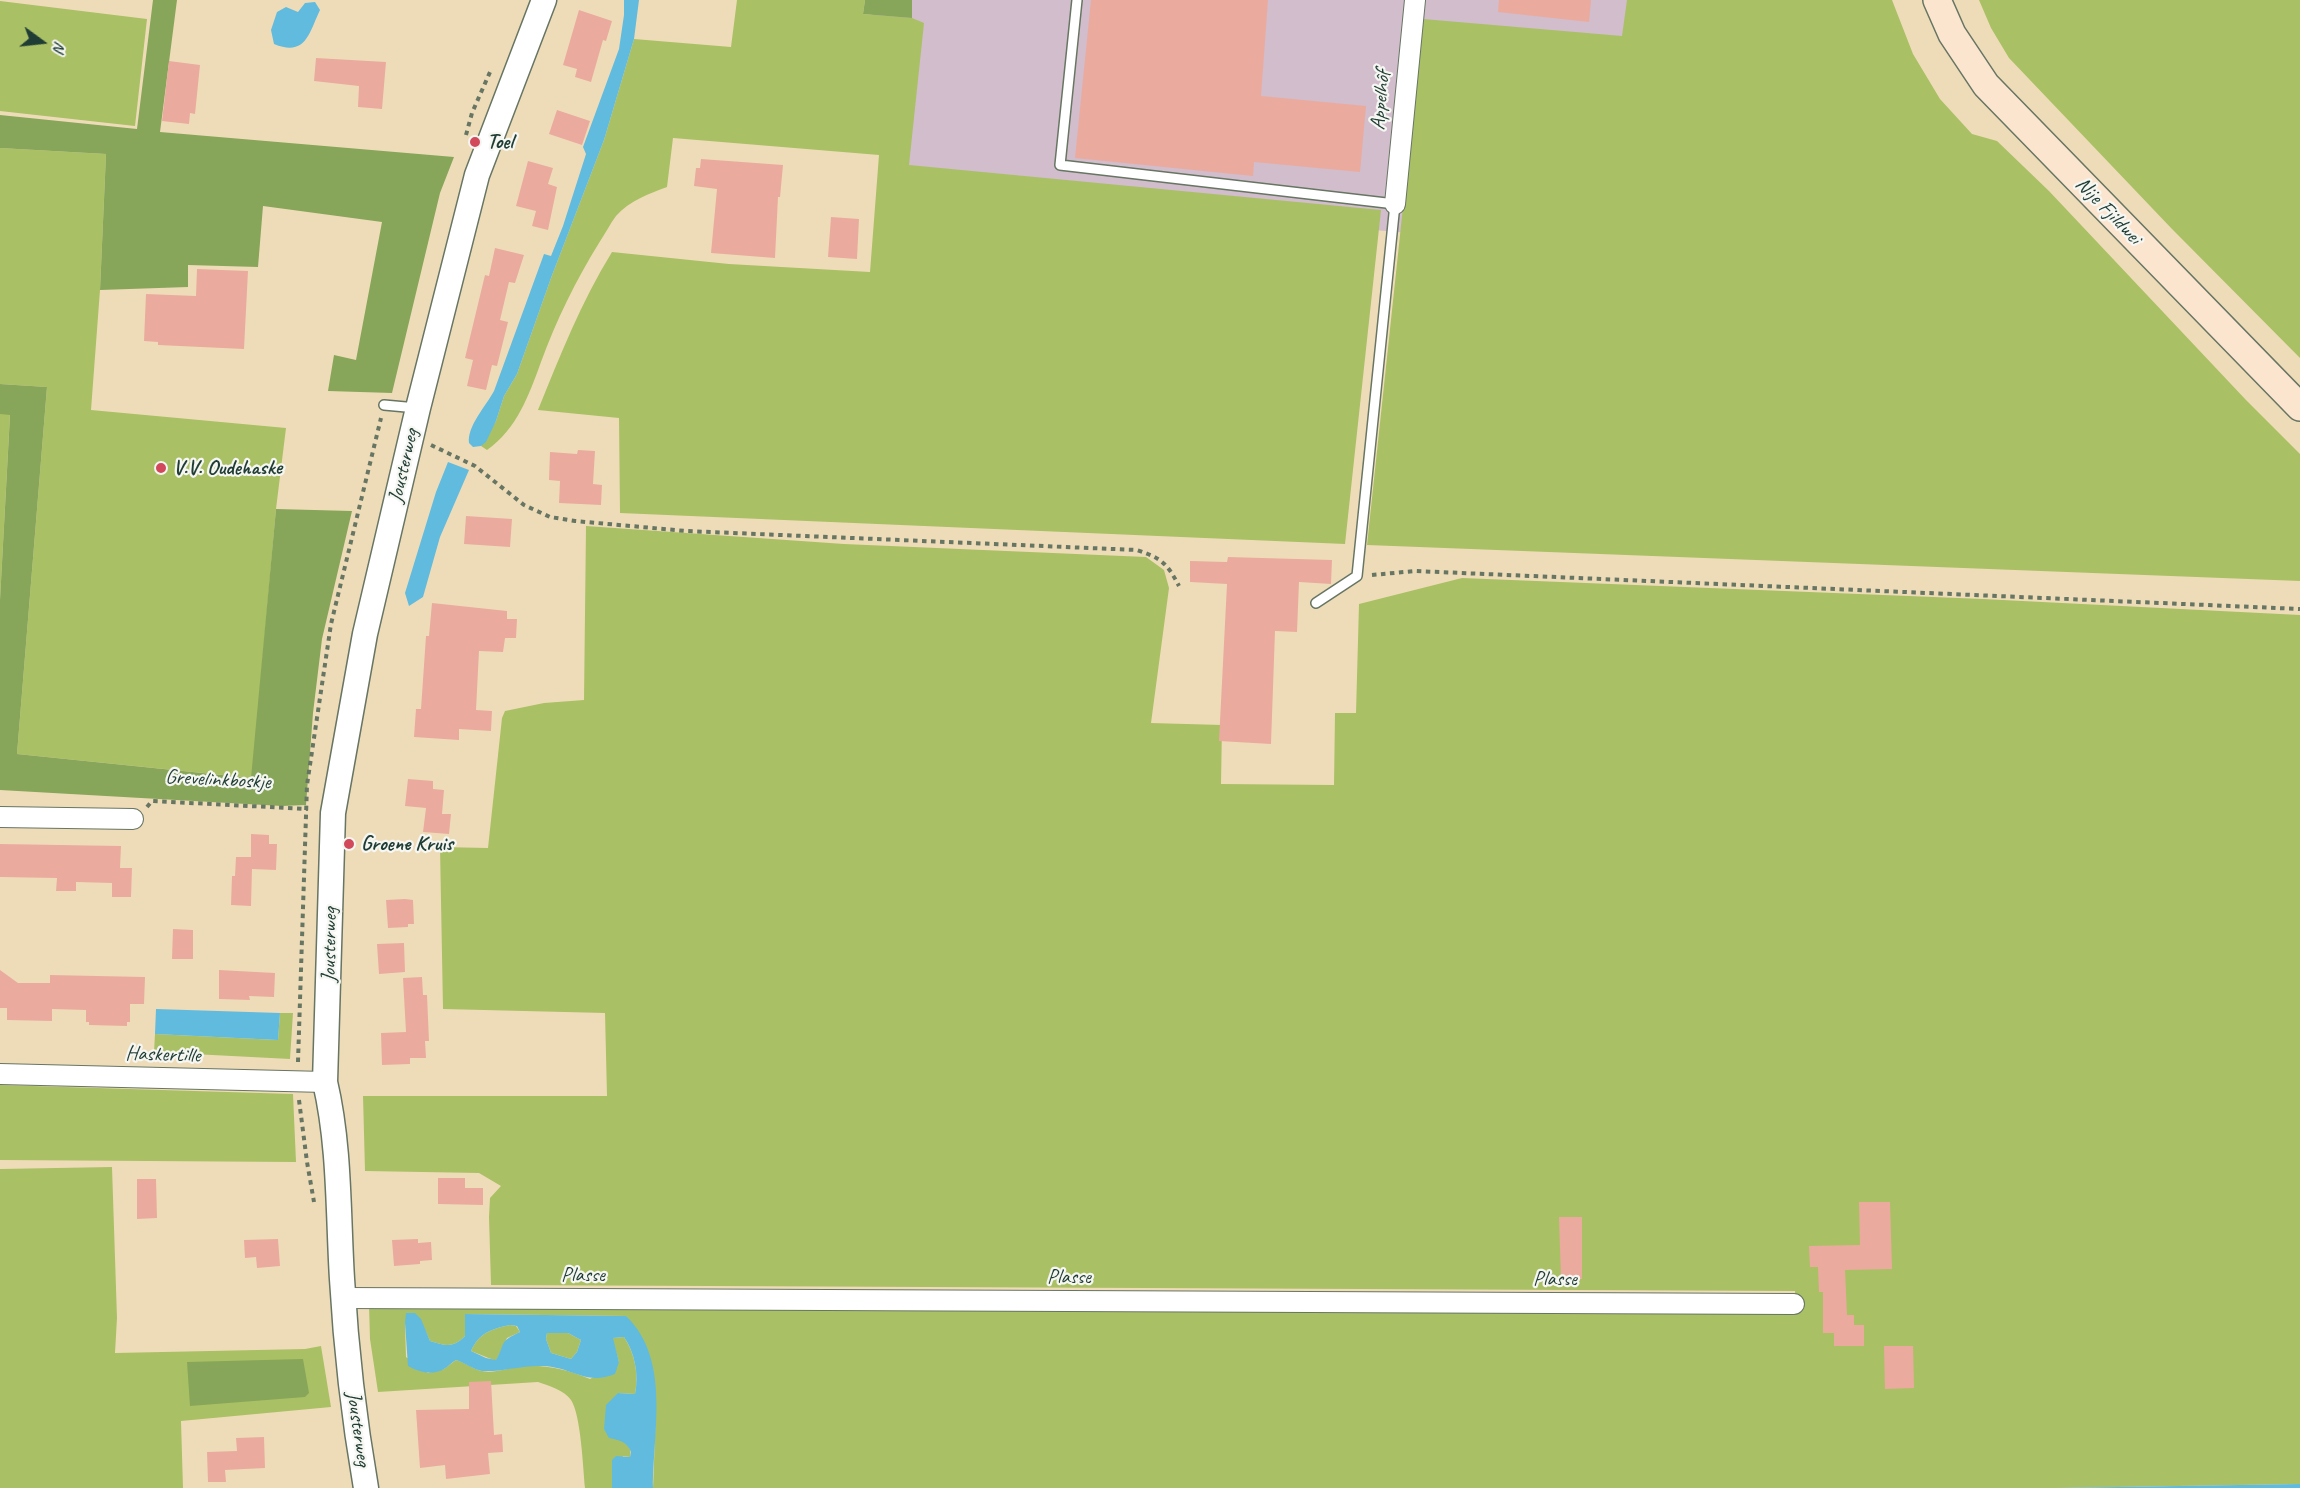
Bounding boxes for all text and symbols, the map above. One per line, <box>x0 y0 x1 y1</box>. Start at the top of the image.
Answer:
north arrow <box>12 12 72 72</box>
text: N <box>48 39 70 54</box>
street label: Appelhôf <box>1366 69 1396 131</box>
place label: Toel <box>487 129 513 155</box>
marker: Toel <box>468 135 482 149</box>
street label: Nije Fjildwei <box>2070 172 2146 250</box>
street label: Jousterweg <box>383 427 425 505</box>
place label: V.V. Oudehaske <box>173 455 282 481</box>
marker: V.V. Oudehaske <box>154 461 168 475</box>
street label: Grevelinkboskje <box>165 765 271 795</box>
place label: Groene Kruis <box>361 831 453 857</box>
marker: Groene Kruis <box>342 837 356 851</box>
street label: Jousterweg <box>317 907 343 983</box>
street label: Haskertille <box>125 1041 201 1069</box>
street label: Plasse <box>561 1262 605 1288</box>
street label: Plasse <box>1047 1264 1091 1290</box>
street label: Plasse <box>1533 1266 1577 1292</box>
street label: Jousterweg <box>340 1390 376 1468</box>

